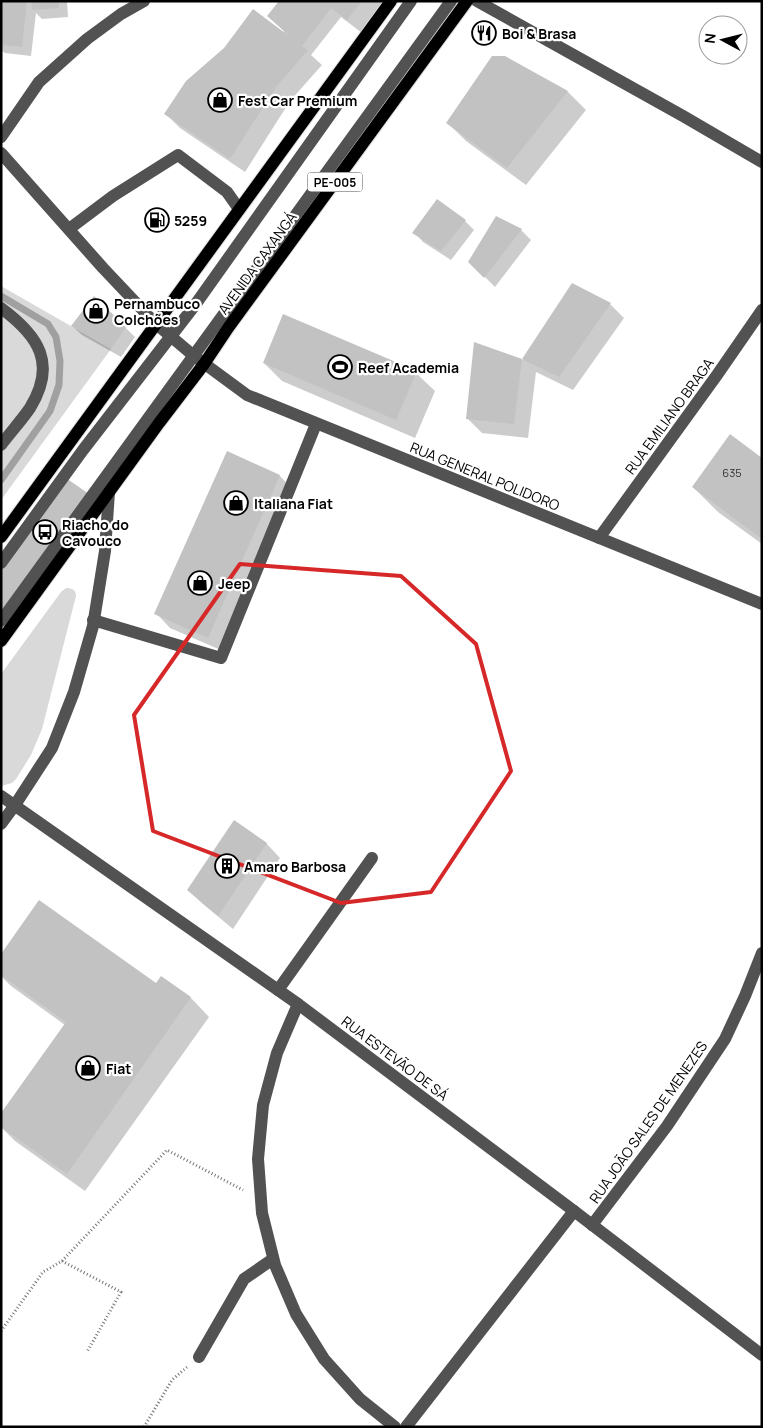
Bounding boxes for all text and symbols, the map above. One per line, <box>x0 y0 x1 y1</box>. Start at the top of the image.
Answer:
north arrow <box>698 15 748 65</box>
restaurant icon: Boi & Brasa <box>471 20 497 46</box>
place label: Boi & Brasa <box>502 24 576 43</box>
text: N <box>700 32 720 45</box>
shop icon: Fest Car Premium <box>207 87 233 113</box>
place label: Fest Car Premium <box>238 91 357 110</box>
road number: PE-005 <box>308 172 362 192</box>
fuel station icon: 5259 <box>144 207 170 233</box>
street label: AVENIDA CAXANGÁ <box>213 208 301 318</box>
place label: 5259 <box>174 211 207 230</box>
place label: Pernambuco Colchões <box>114 294 200 329</box>
shop icon: Pernambuco Colchões <box>83 298 109 324</box>
sports icon: Reef Academia <box>327 354 353 380</box>
street label: RUA EMILIANO BRAGA <box>620 354 718 478</box>
place label: Reef Academia <box>358 358 459 377</box>
street label: RUA GENERAL POLIDORO <box>407 437 563 515</box>
house number: 635 <box>722 465 742 480</box>
shop icon: Italiana Fiat <box>223 490 249 516</box>
place label: Italiana Fiat <box>254 494 333 513</box>
place label: Riacho do Cavouco <box>62 515 129 550</box>
bus stop icon: Riacho do Cavouco <box>32 519 58 545</box>
shop icon: Jeep <box>187 570 213 596</box>
place label: Jeep <box>218 574 251 593</box>
building icon: Amaro Barbosa <box>214 853 240 879</box>
place label: Amaro Barbosa <box>244 857 346 876</box>
street label: RUA ESTEVÃO DE SÁ <box>338 1012 452 1105</box>
street label: RUA JOÃO SALES DE MENEZES <box>585 1037 712 1207</box>
shop icon: Fiat <box>75 1055 101 1081</box>
place label: Fiat <box>106 1059 131 1078</box>

